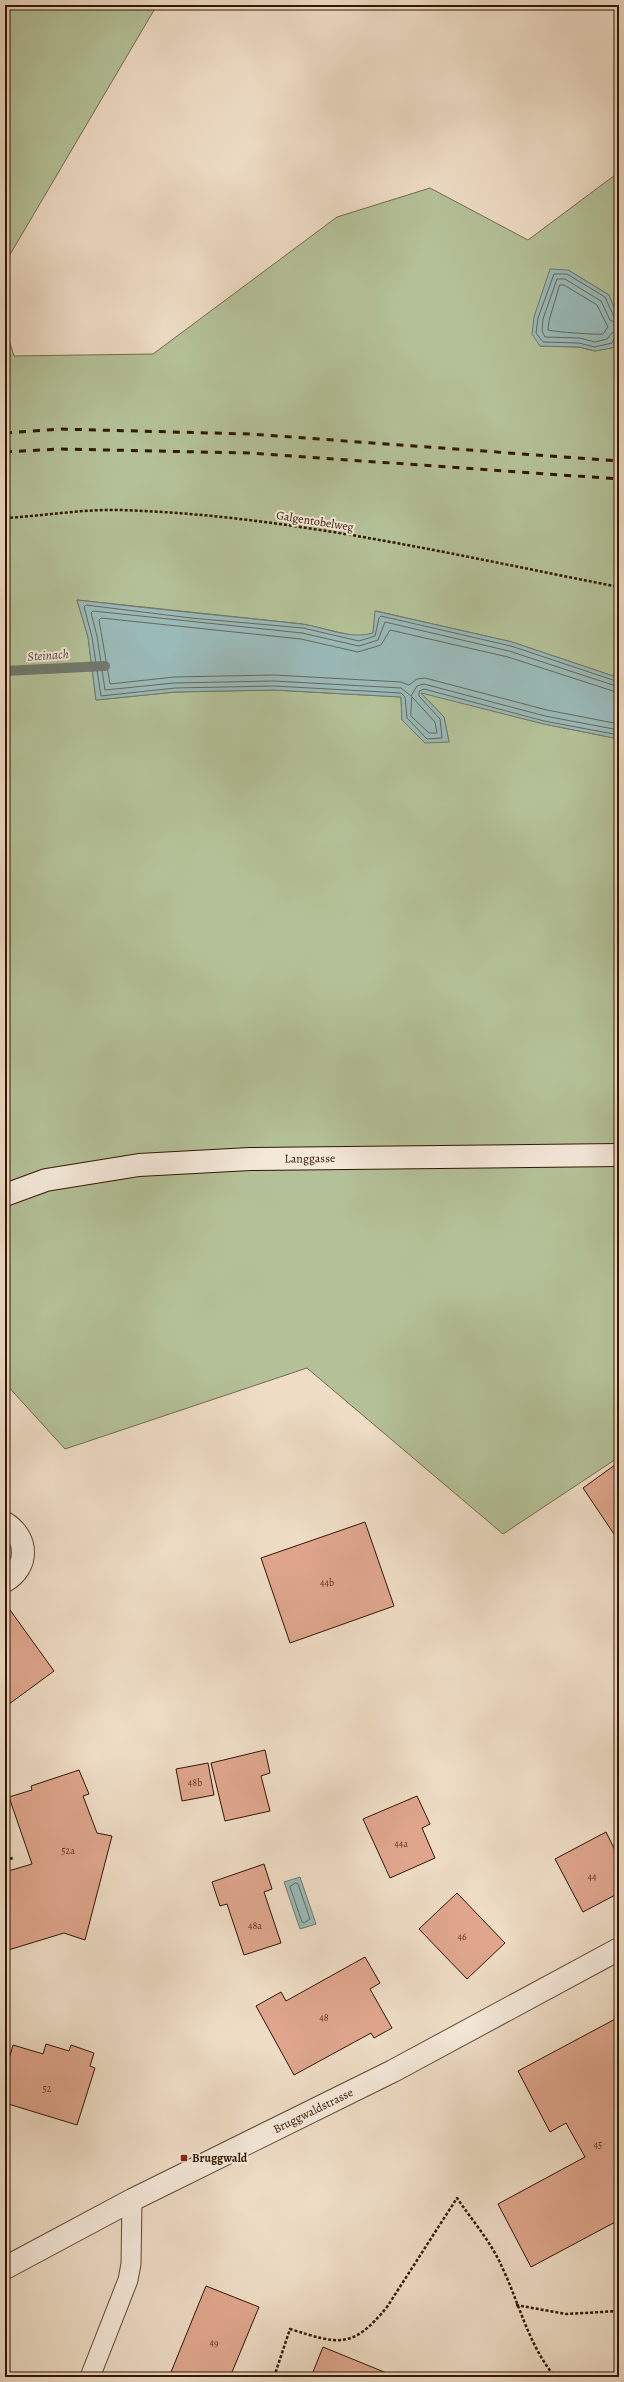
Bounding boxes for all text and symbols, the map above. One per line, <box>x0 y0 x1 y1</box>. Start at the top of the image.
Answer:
street label: Galgentobelweg <box>275 507 355 535</box>
water label: Steinach <box>27 645 69 665</box>
street label: Langgasse <box>284 1150 335 1167</box>
house number: 44b <box>320 1576 334 1589</box>
house number: 48b <box>188 1776 202 1789</box>
house number: 44a <box>394 1837 408 1850</box>
house number: 52a <box>61 1844 75 1857</box>
house number: 44 <box>587 1870 597 1883</box>
house number: 48a <box>248 1919 262 1932</box>
house number: 46 <box>457 1930 467 1943</box>
house number: 48 <box>319 2011 329 2024</box>
house number: 52 <box>42 2082 52 2095</box>
street label: Bruggwaldstrasse <box>270 2084 356 2137</box>
house number: 45 <box>594 2138 602 2151</box>
place label: Bruggwald <box>192 2150 248 2166</box>
marker: Bruggwald <box>179 2153 189 2163</box>
house number: 49 <box>209 2336 219 2349</box>

